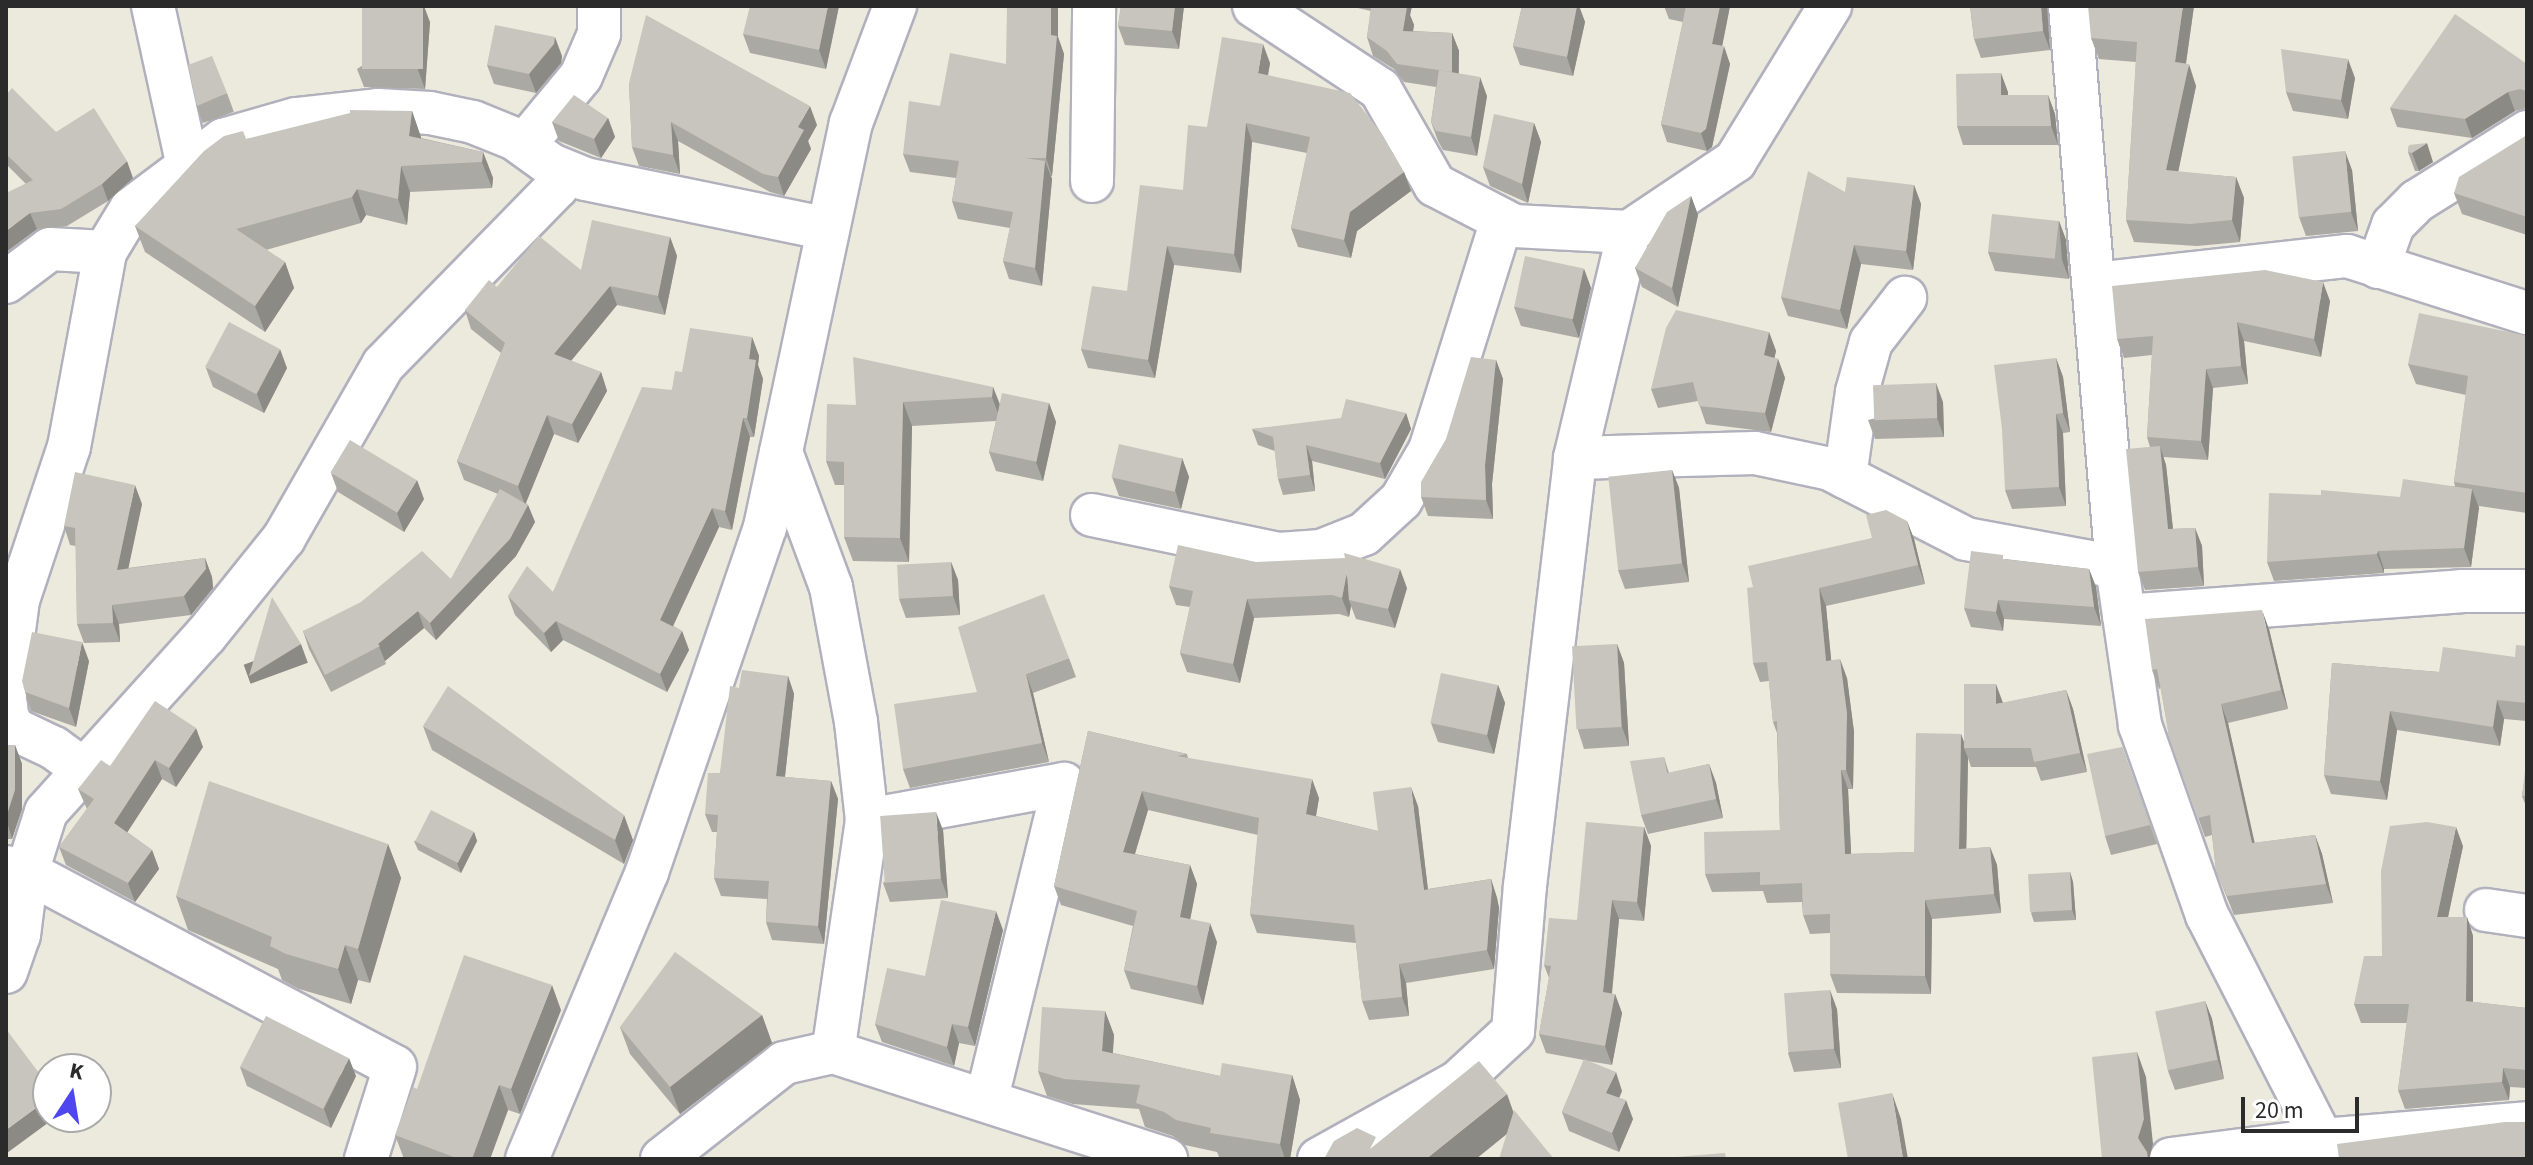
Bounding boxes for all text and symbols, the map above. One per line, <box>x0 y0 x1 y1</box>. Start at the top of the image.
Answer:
north arrow <box>32 1053 112 1133</box>
text: K <box>67 1054 87 1089</box>
scale bar <box>2245 1081 2363 1131</box>
text: 20 m <box>2255 1093 2304 1128</box>

